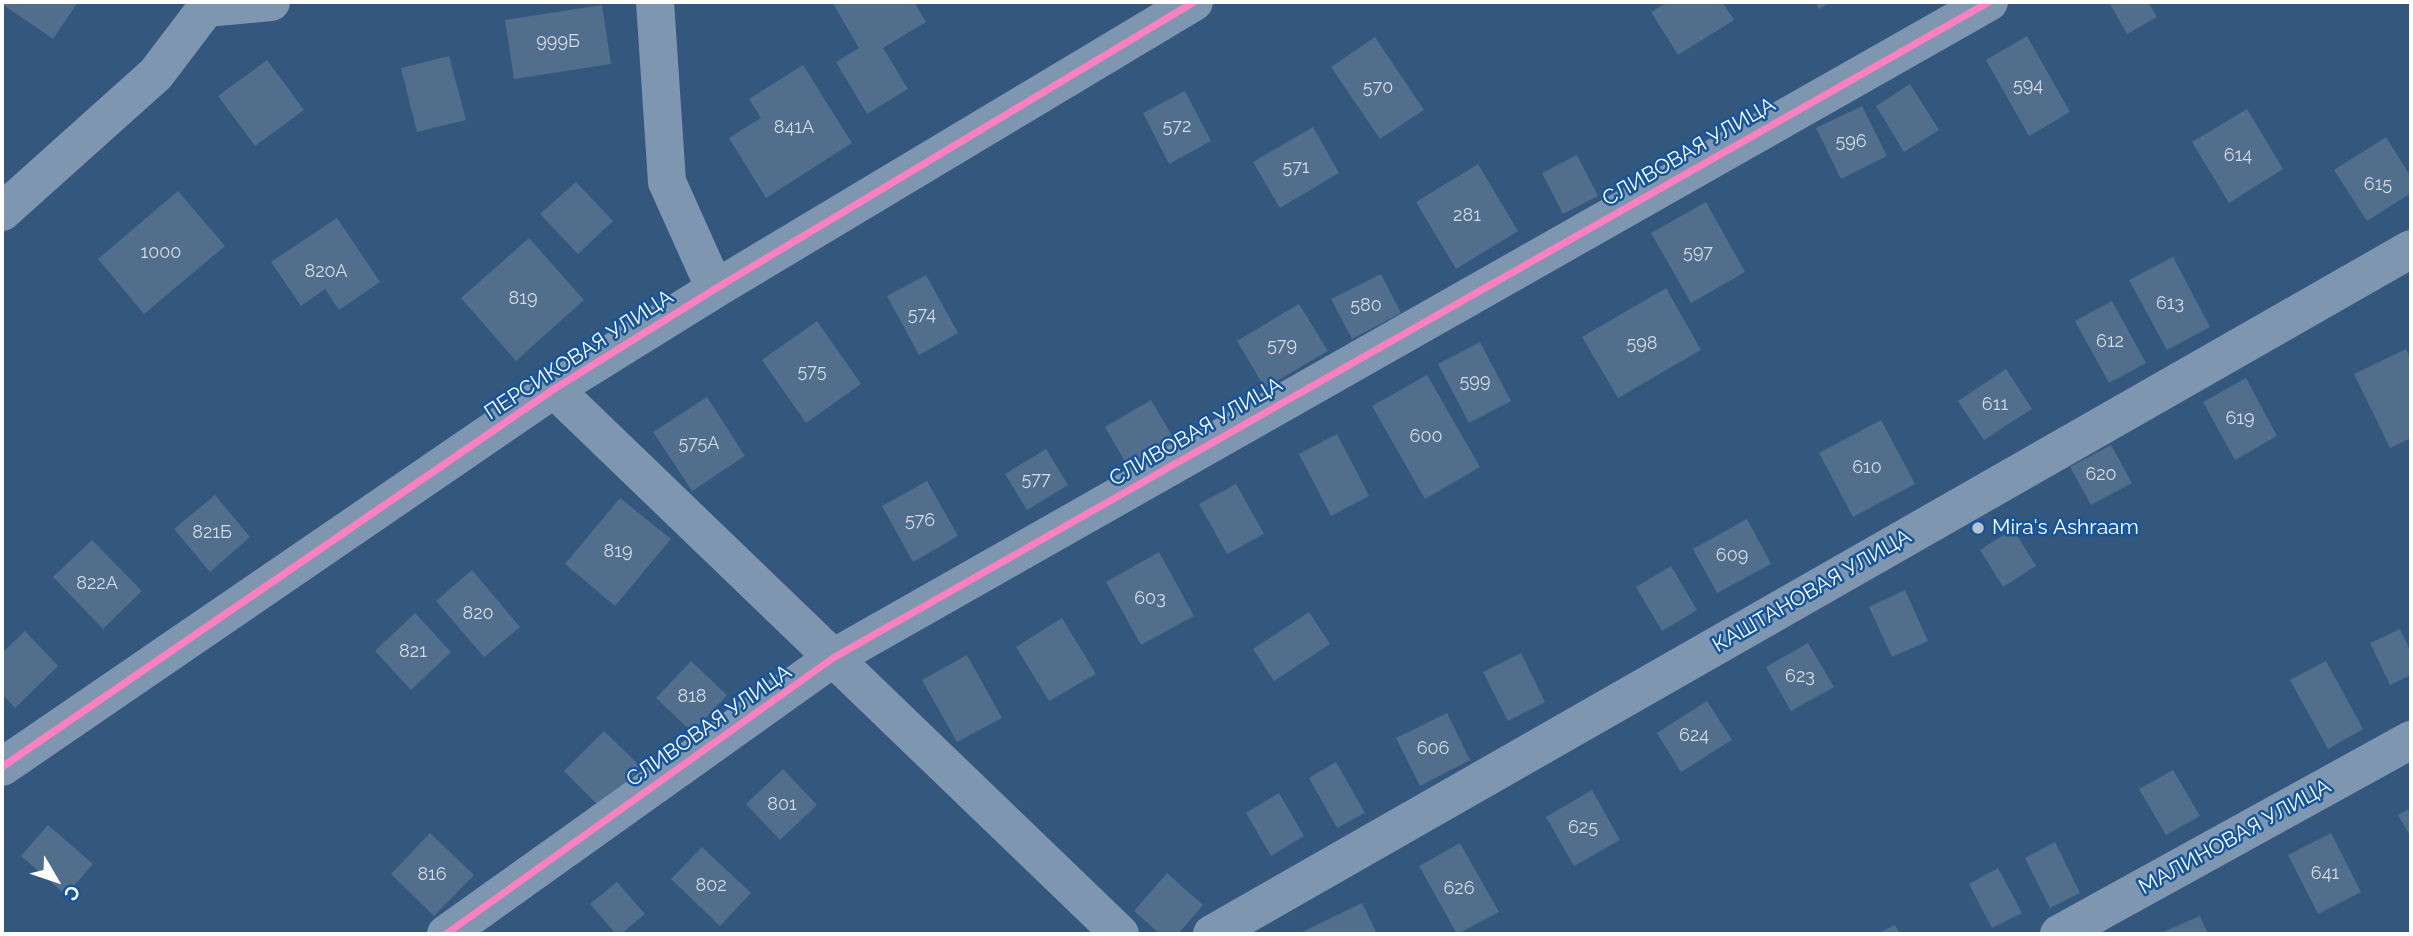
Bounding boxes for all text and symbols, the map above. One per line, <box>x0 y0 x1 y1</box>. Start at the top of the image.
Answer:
house number: 999Б <box>536 31 580 53</box>
house number: 594 <box>2013 75 2043 97</box>
house number: 570 <box>1363 77 1393 99</box>
street label: СЛИВОВАЯ УЛИЦА <box>1598 92 1780 212</box>
house number: 572 <box>1163 116 1191 138</box>
house number: 841А <box>774 117 814 139</box>
house number: 596 <box>1835 131 1867 153</box>
house number: 614 <box>2224 145 2252 167</box>
house number: 571 <box>1282 157 1310 179</box>
house number: 615 <box>2364 174 2392 196</box>
house number: 281 <box>1453 205 1481 227</box>
house number: 1000 <box>141 242 181 264</box>
house number: 597 <box>1683 242 1713 264</box>
house number: 820А <box>305 261 347 283</box>
street label: ПЕРСИКОВАЯ УЛИЦА <box>480 285 678 425</box>
house number: 819 <box>509 288 537 310</box>
house number: 613 <box>2156 293 2184 315</box>
house number: 580 <box>1350 295 1382 317</box>
house number: 574 <box>908 304 936 326</box>
house number: 612 <box>2096 331 2124 353</box>
house number: 598 <box>1626 333 1658 355</box>
house number: 579 <box>1267 335 1297 357</box>
house number: 575 <box>798 361 826 383</box>
house number: 599 <box>1460 371 1490 393</box>
street label: СЛИВОВАЯ УЛИЦА <box>1105 372 1287 492</box>
house number: 611 <box>1982 394 2008 416</box>
house number: 619 <box>2225 408 2255 430</box>
house number: 600 <box>1410 426 1442 448</box>
house number: 575А <box>678 433 720 455</box>
house number: 610 <box>1852 457 1882 479</box>
house number: 620 <box>2085 464 2117 486</box>
house number: 577 <box>1021 469 1051 491</box>
house number: 576 <box>905 510 935 532</box>
place label: Mira's Ashraam <box>1992 515 2139 541</box>
marker: Mira's Ashraam <box>1970 520 1986 536</box>
house number: 821Б <box>192 522 232 544</box>
street label: КАШТАНОВАЯ УЛИЦА <box>1708 524 1916 658</box>
house number: 819 <box>604 541 632 563</box>
house number: 609 <box>1716 545 1748 567</box>
house number: 822А <box>76 573 118 595</box>
house number: 603 <box>1134 588 1166 610</box>
house number: 820 <box>462 603 494 625</box>
house number: 821 <box>399 641 427 663</box>
street label: СЛИВОВАЯ УЛИЦА <box>622 660 796 792</box>
house number: 623 <box>1785 666 1815 688</box>
house number: 818 <box>677 686 707 708</box>
house number: 624 <box>1679 725 1709 747</box>
house number: 606 <box>1417 738 1449 760</box>
street label: МАЛИНОВАЯ УЛИЦА <box>2135 774 2335 900</box>
house number: 801 <box>767 794 797 816</box>
house number: 625 <box>1568 817 1598 839</box>
north arrow <box>21 845 91 915</box>
house number: 641 <box>2311 863 2339 885</box>
house number: 816 <box>417 864 447 886</box>
house number: 802 <box>695 875 727 897</box>
house number: 626 <box>1443 878 1475 900</box>
text: С <box>60 881 85 905</box>

